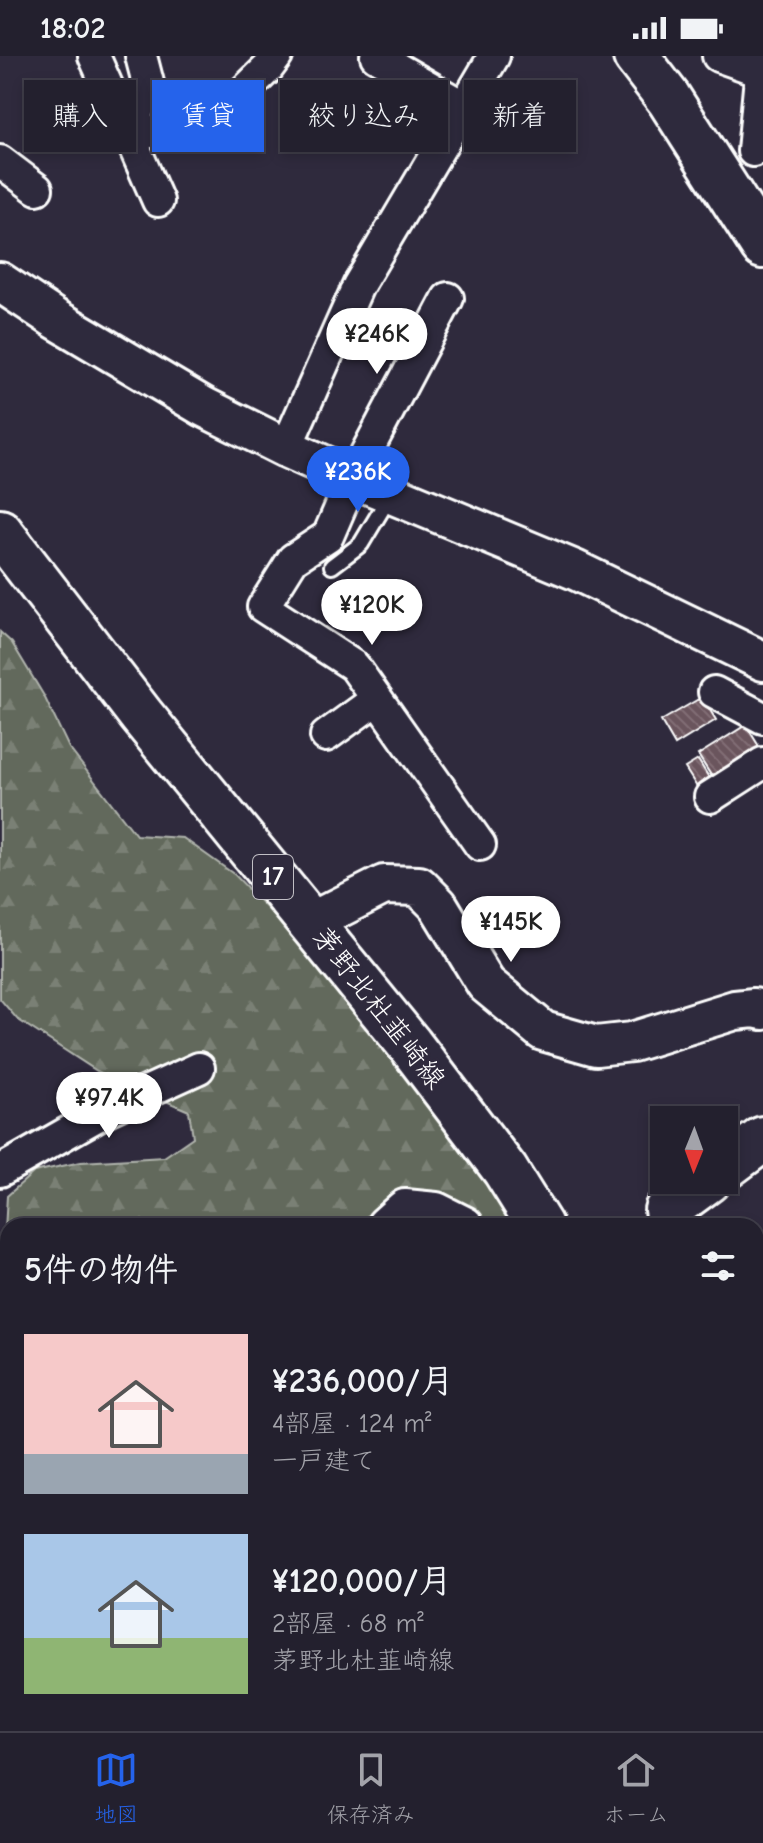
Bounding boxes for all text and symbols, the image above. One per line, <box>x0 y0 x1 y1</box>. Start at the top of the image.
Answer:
text: 18:02 <box>40 11 105 46</box>
chip: 購入 <box>24 80 136 152</box>
chip: 賃貸 <box>152 80 264 152</box>
chip: 絞り込み <box>280 80 448 152</box>
chip: 新着 <box>464 80 576 152</box>
pin: ¥246K <box>321 308 433 376</box>
text: ¥246K <box>344 319 410 349</box>
pin: ¥236K <box>302 446 414 514</box>
text: ¥236K <box>325 457 391 487</box>
pin: ¥120K <box>316 579 428 647</box>
text: ¥120K <box>339 590 405 620</box>
road number: 17 <box>253 855 293 899</box>
pin: ¥145K <box>455 896 567 964</box>
text: ¥145K <box>479 907 543 937</box>
street label: 茅野北杜韮崎線 <box>306 921 452 1095</box>
pin: ¥97.4K <box>44 1072 174 1140</box>
text: ¥97.4K <box>74 1083 144 1113</box>
north arrow <box>650 1106 738 1194</box>
map controls <box>650 1106 738 1194</box>
icon: filters <box>696 1244 740 1288</box>
text: 5件の物件 <box>24 1250 178 1290</box>
text: ¥236,000/月 <box>272 1361 454 1401</box>
icon: home <box>88 1366 184 1462</box>
text: 4部屋 · 124 m² <box>272 1409 432 1439</box>
text: 一戸建て <box>272 1446 376 1476</box>
text: ¥120,000/月 <box>272 1561 452 1601</box>
icon: home <box>88 1566 184 1662</box>
text: 2部屋 · 68 m² <box>272 1609 424 1639</box>
text: 茅野北杜韮崎線 <box>272 1646 454 1676</box>
tab: 地図 <box>94 1748 138 1828</box>
tab: 保存済み <box>327 1748 415 1828</box>
tab: ホーム <box>604 1748 669 1828</box>

